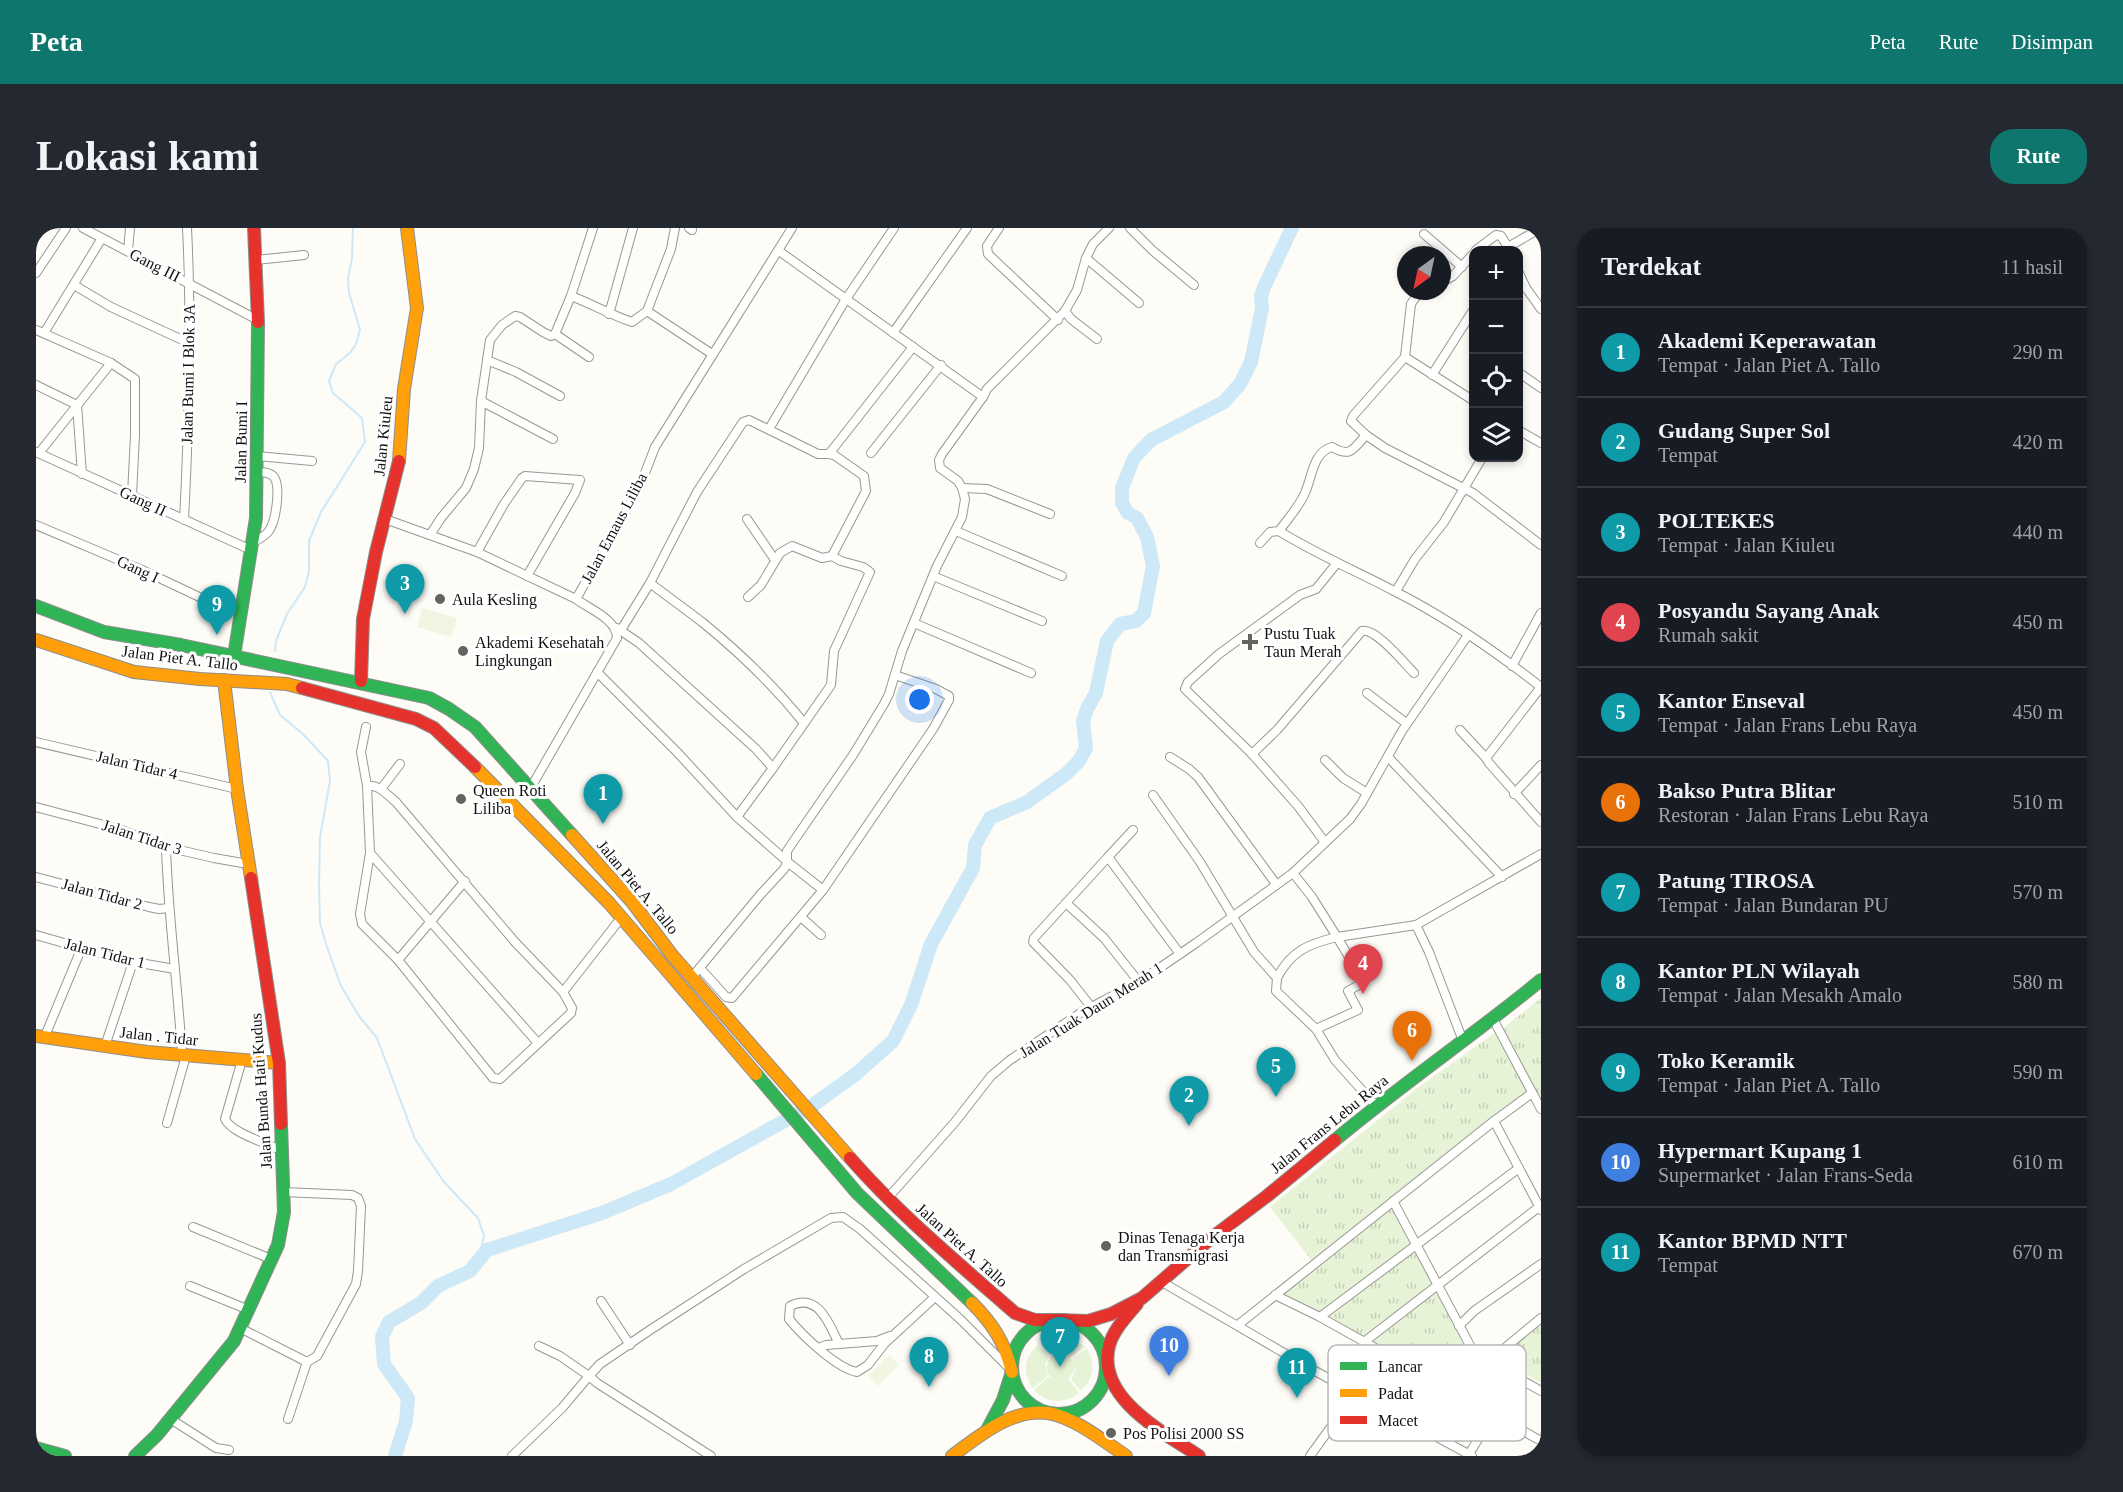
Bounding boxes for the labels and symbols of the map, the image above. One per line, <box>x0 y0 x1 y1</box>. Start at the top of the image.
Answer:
street label: Gang III <box>126 245 183 286</box>
north arrow <box>1397 246 1451 300</box>
street label: Jalan Bumi I Blok 3A <box>178 303 198 444</box>
street label: Jalan Kiuleu <box>370 395 396 477</box>
street label: Jalan Bumi I <box>232 401 250 483</box>
street label: Jalan Emaus Liliba <box>578 470 650 586</box>
street label: Gang II <box>117 483 169 520</box>
street label: Gang I <box>114 552 162 587</box>
pin: 3 <box>386 564 424 614</box>
pin: 9 <box>198 586 237 635</box>
place label: Aula Kesling <box>452 591 537 609</box>
marker: Aula Kesling <box>433 592 447 606</box>
place label: Pustu Tuak Taun Merah <box>1264 625 1342 660</box>
marker: Pustu Tuak Taun Merah <box>1241 633 1259 651</box>
place label: Akademi Kesehatah Lingkungan <box>475 634 604 670</box>
street label: Jalan Piet A. Tallo <box>121 642 239 674</box>
marker: Akademi Kesehatah Lingkungan <box>456 644 470 658</box>
your location <box>905 685 934 714</box>
street label: Jalan Tidar 4 <box>95 747 179 783</box>
pin: 1 <box>584 774 622 824</box>
place label: Queen Roti Liliba <box>473 782 547 817</box>
marker: Queen Roti Liliba <box>454 792 468 806</box>
street label: Jalan Tidar 3 <box>100 816 184 858</box>
street label: Jalan Piet A. Tallo <box>594 837 682 937</box>
street label: Jalan Tidar 2 <box>60 875 144 913</box>
street label: Jalan Tidar 1 <box>63 935 147 971</box>
pin: 4 <box>1344 944 1382 994</box>
street label: Jalan Tuak Daun Merah 1 <box>1016 959 1166 1061</box>
pin: 6 <box>1392 1012 1432 1061</box>
street label: Jalan Bunda Hati Kudus <box>247 1013 275 1169</box>
street label: Jalan . Tidar <box>119 1023 200 1049</box>
pin: 5 <box>1256 1048 1296 1097</box>
street label: Jalan Frans Lebu Raya <box>1267 1071 1392 1177</box>
pin: 2 <box>1170 1076 1208 1126</box>
street label: Jalan Piet A. Tallo <box>913 1200 1011 1290</box>
place label: Dinas Tenaga Kerja dan Transmigrasi <box>1118 1229 1245 1265</box>
marker: Dinas Tenaga Kerja dan Transmigrasi <box>1099 1239 1113 1253</box>
pin: 7 <box>1040 1318 1080 1367</box>
pin: 10 <box>1150 1326 1188 1376</box>
pin: 8 <box>910 1338 948 1387</box>
legend <box>1328 1345 1526 1441</box>
pin: 11 <box>1278 1348 1316 1398</box>
text: Lancar <box>1378 1358 1423 1375</box>
text: Padat <box>1378 1385 1414 1402</box>
text: Macet <box>1378 1412 1419 1429</box>
place label: Pos Polisi 2000 SS <box>1123 1425 1244 1442</box>
marker: Pos Polisi 2000 SS <box>1104 1426 1118 1440</box>

